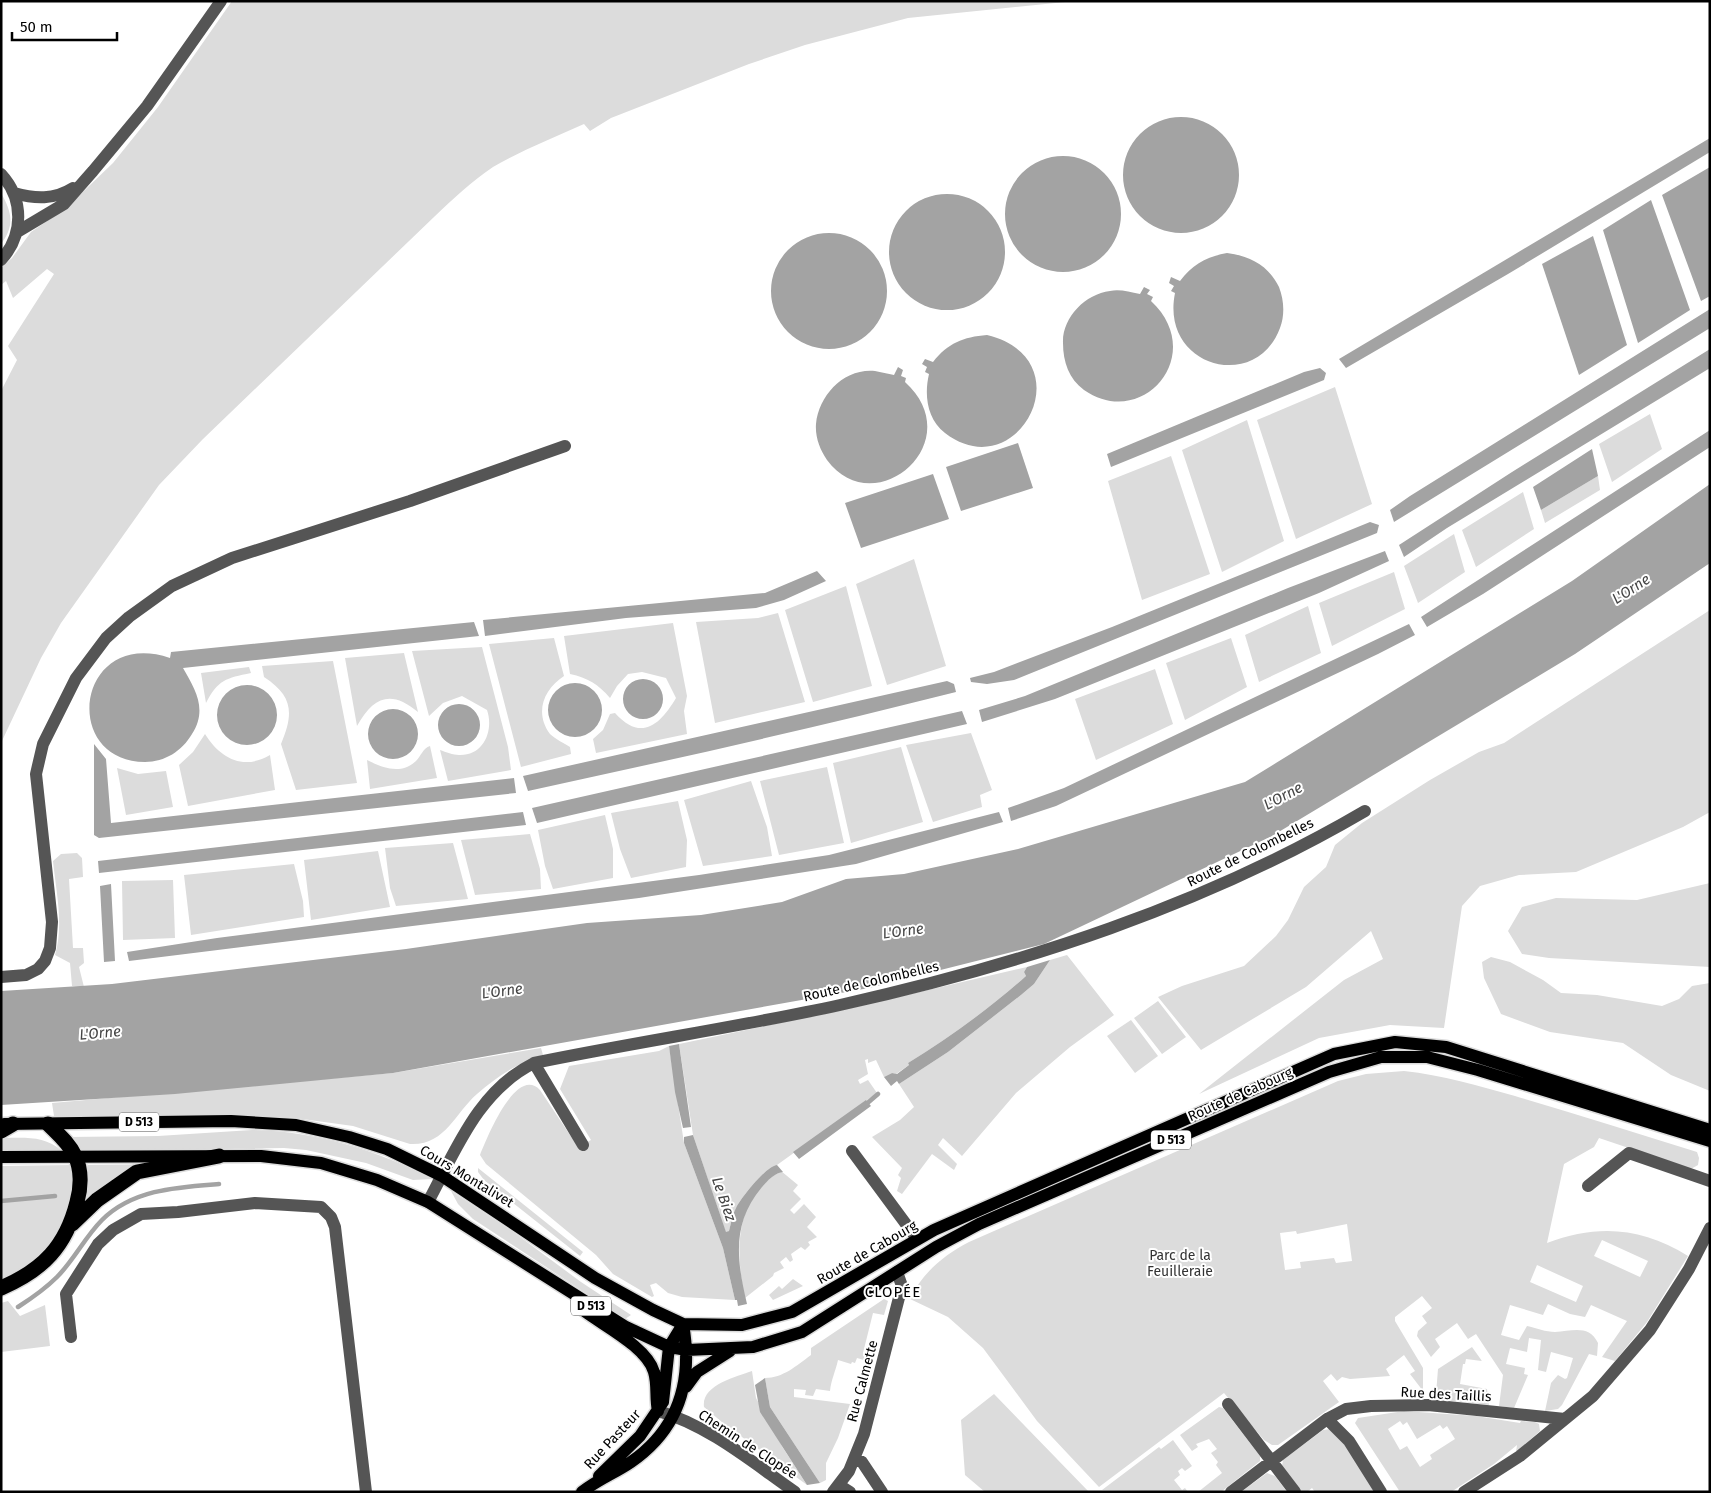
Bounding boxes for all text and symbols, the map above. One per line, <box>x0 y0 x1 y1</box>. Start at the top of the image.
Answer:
scale bar <box>12 10 118 42</box>
text: 50 m <box>20 18 53 36</box>
water label: L'Orne <box>1609 570 1654 608</box>
water label: L'Orne <box>1260 778 1306 814</box>
street label: Route de Colombelles <box>1184 814 1317 890</box>
water label: L'Orne <box>881 919 925 943</box>
street label: Route de Colombelles <box>802 958 941 1005</box>
water label: L'Orne <box>480 979 524 1003</box>
water label: L'Orne <box>79 1022 122 1044</box>
street label: Route de Cabourg <box>1185 1063 1296 1125</box>
road number: D 513 <box>119 1112 159 1132</box>
road number: D 513 <box>1151 1130 1191 1150</box>
street label: Cours Montalivet <box>417 1142 518 1212</box>
water label: Le Biez <box>708 1174 740 1224</box>
street label: Route de Cabourg <box>814 1216 921 1288</box>
park label: Parc de la Feuilleraie <box>1147 1247 1213 1280</box>
district label: CLOPÉE <box>865 1283 921 1301</box>
road number: D 513 <box>571 1296 611 1315</box>
street label: Rue Calmette <box>843 1338 882 1424</box>
street label: Rue des Taillis <box>1400 1384 1492 1405</box>
street label: Rue Pasteur <box>580 1406 645 1473</box>
street label: Chemin de Clopée <box>695 1406 800 1483</box>

